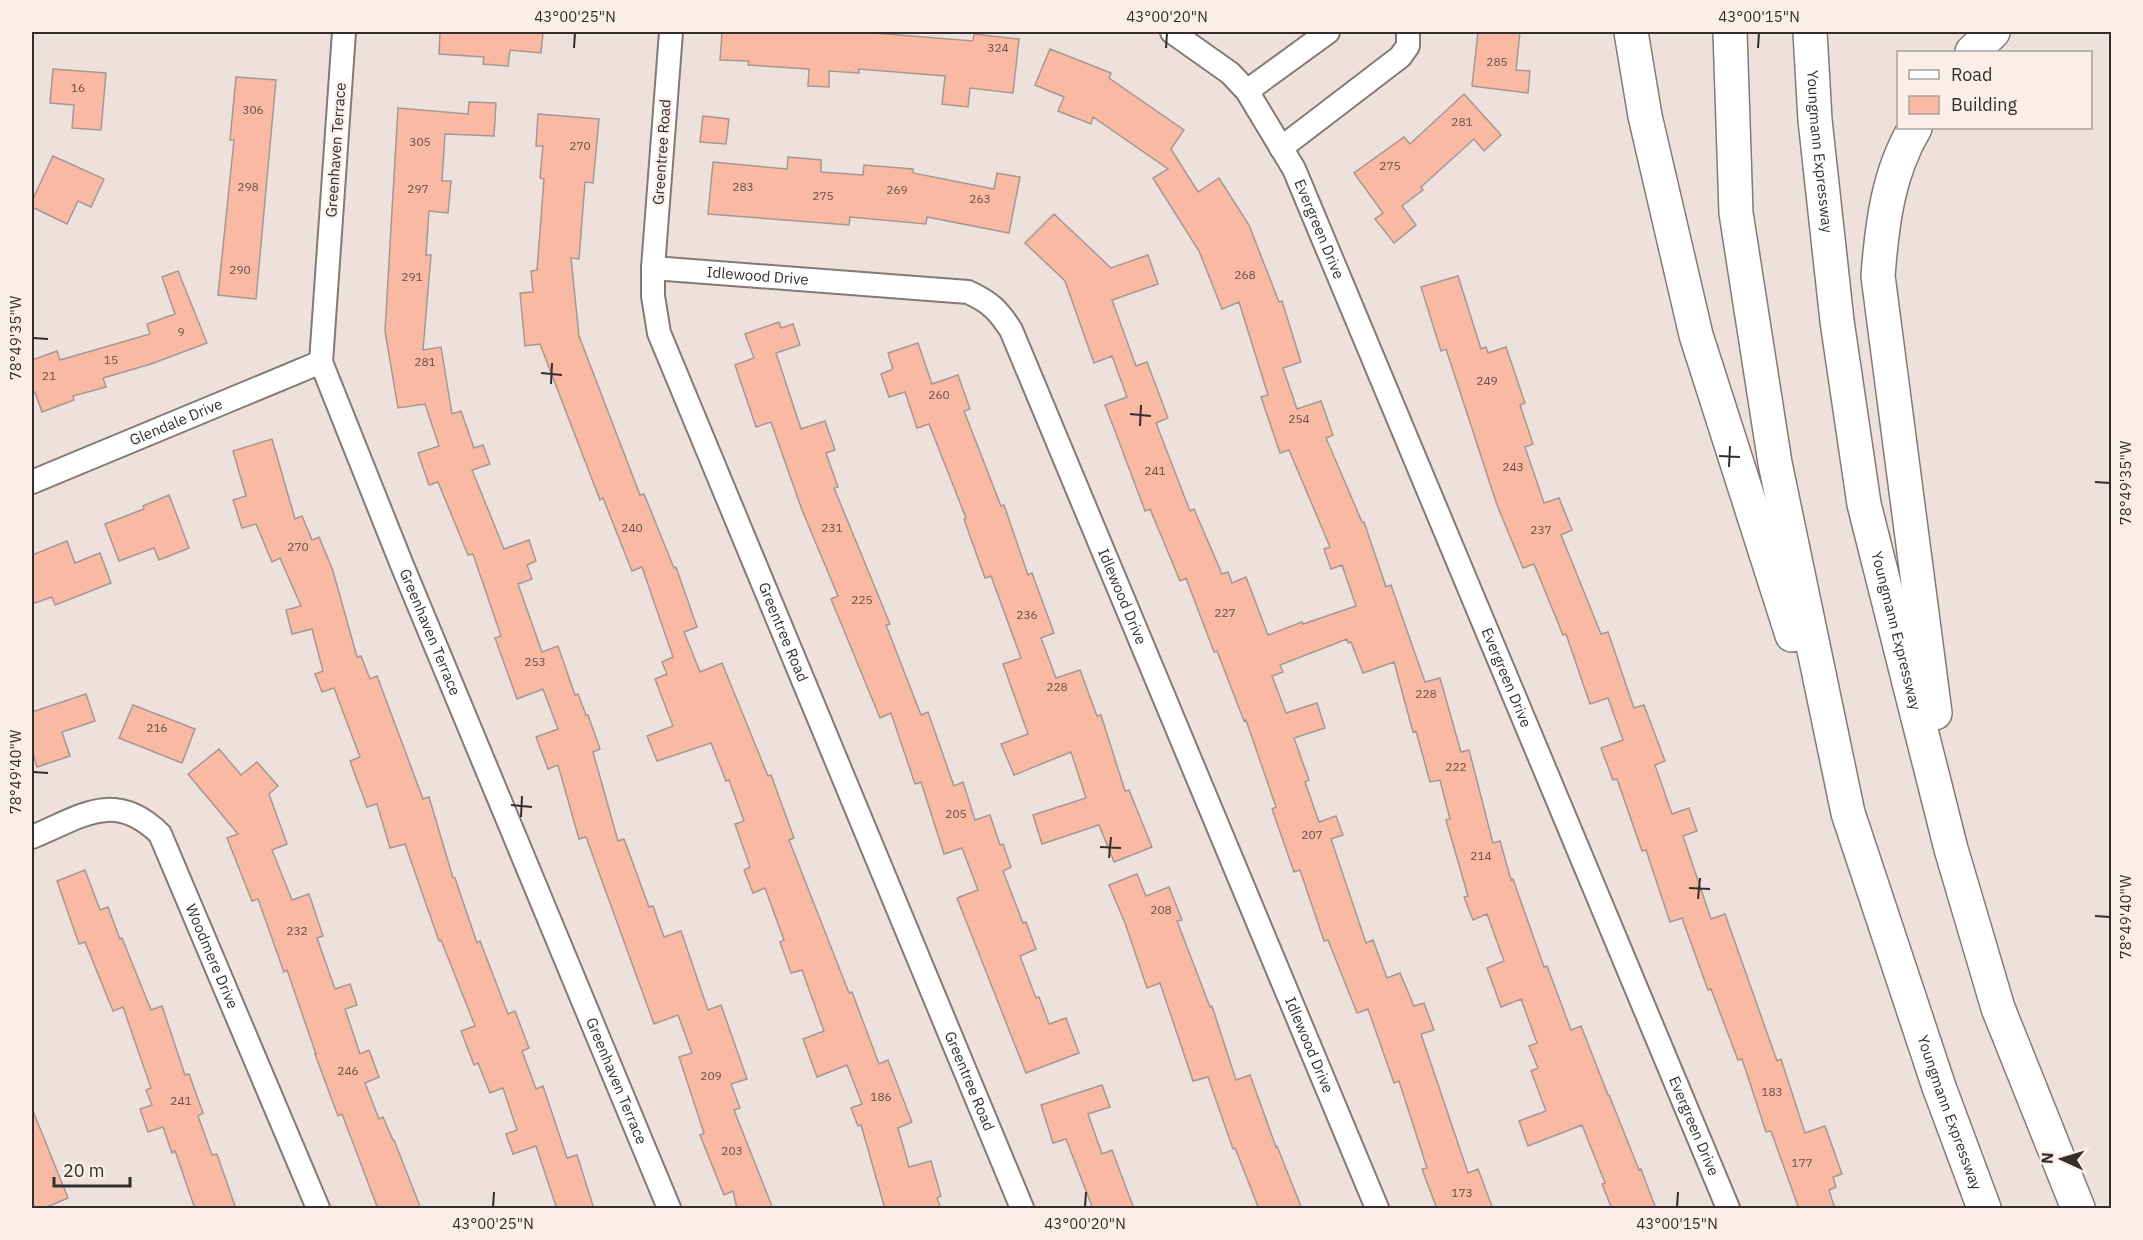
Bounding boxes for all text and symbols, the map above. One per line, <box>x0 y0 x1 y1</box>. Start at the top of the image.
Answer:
text: 43°00'25"N <box>534 7 616 26</box>
text: 43°00'20"N <box>1126 7 1208 26</box>
text: 43°00'15"N <box>1718 7 1800 26</box>
house number: 324 <box>987 40 1009 55</box>
legend <box>1897 51 2092 129</box>
house number: 285 <box>1486 54 1508 69</box>
text: Road <box>1951 63 1992 86</box>
street label: Youngmann Expressway <box>1803 70 1837 234</box>
house number: 16 <box>71 80 85 95</box>
street label: Greenhaven Terrace <box>321 82 350 218</box>
text: Building <box>1951 93 2018 116</box>
street label: Greentree Road <box>648 98 675 206</box>
house number: 306 <box>242 102 264 117</box>
house number: 281 <box>1451 114 1473 129</box>
house number: 305 <box>409 134 431 149</box>
house number: 270 <box>569 138 591 153</box>
house number: 275 <box>1379 158 1401 173</box>
street label: Evergreen Drive <box>1290 176 1349 282</box>
house number: 298 <box>237 179 259 194</box>
house number: 283 <box>732 179 754 194</box>
house number: 297 <box>407 181 429 196</box>
house number: 269 <box>886 182 908 197</box>
house number: 275 <box>812 188 834 203</box>
house number: 263 <box>969 191 991 206</box>
house number: 290 <box>229 262 251 277</box>
street label: Idlewood Drive <box>706 262 809 289</box>
house number: 268 <box>1234 267 1256 282</box>
house number: 291 <box>401 269 423 284</box>
text: 78°49'35"W <box>6 295 25 380</box>
house number: 9 <box>177 324 185 339</box>
house number: 15 <box>104 352 118 367</box>
house number: 281 <box>414 354 436 369</box>
house number: 21 <box>42 368 56 383</box>
house number: 249 <box>1476 373 1498 388</box>
house number: 260 <box>928 387 950 402</box>
street label: Glendale Drive <box>127 394 225 449</box>
house number: 254 <box>1288 411 1310 426</box>
text: 78°49'35"W <box>2116 440 2135 525</box>
house number: 243 <box>1502 459 1524 474</box>
house number: 241 <box>1144 463 1166 478</box>
house number: 240 <box>621 520 643 535</box>
house number: 231 <box>821 520 843 535</box>
house number: 237 <box>1530 522 1552 537</box>
house number: 270 <box>287 539 309 554</box>
street label: Idlewood Drive <box>1094 545 1151 647</box>
street label: Youngmann Expressway <box>1867 549 1926 713</box>
street label: Greenhaven Terrace <box>396 566 465 698</box>
street label: Greentree Road <box>754 579 813 685</box>
house number: 225 <box>851 592 873 607</box>
house number: 227 <box>1214 605 1236 620</box>
house number: 236 <box>1016 607 1038 622</box>
street label: Evergreen Drive <box>1478 625 1536 730</box>
house number: 253 <box>524 654 546 669</box>
house number: 228 <box>1046 679 1068 694</box>
house number: 228 <box>1415 686 1437 701</box>
house number: 216 <box>146 720 168 735</box>
text: 78°49'40"W <box>6 729 25 814</box>
house number: 222 <box>1445 759 1467 774</box>
house number: 205 <box>945 806 967 821</box>
house number: 207 <box>1301 827 1323 842</box>
house number: 214 <box>1470 848 1492 863</box>
text: 78°49'40"W <box>2116 874 2135 959</box>
street label: Woodmere Drive <box>182 901 243 1012</box>
house number: 208 <box>1150 902 1172 917</box>
house number: 232 <box>286 923 308 938</box>
street label: Idlewood Drive <box>1281 994 1338 1096</box>
street label: Greenhaven Terrace <box>582 1015 651 1147</box>
street label: Greentree Road <box>941 1028 999 1133</box>
street label: Youngmann Expressway <box>1913 1033 1987 1193</box>
house number: 246 <box>337 1063 359 1078</box>
house number: 209 <box>700 1068 722 1083</box>
street label: Evergreen Drive <box>1665 1073 1723 1179</box>
house number: 183 <box>1761 1084 1783 1099</box>
house number: 186 <box>870 1089 892 1104</box>
house number: 241 <box>170 1093 192 1108</box>
north arrow <box>2032 1129 2092 1189</box>
house number: 203 <box>721 1143 743 1158</box>
scale bar <box>54 1150 130 1188</box>
text: N <box>2037 1151 2057 1164</box>
house number: 177 <box>1791 1155 1813 1170</box>
text: 20 m <box>63 1159 105 1182</box>
house number: 173 <box>1451 1185 1473 1200</box>
text: 43°00'25"N <box>452 1214 534 1233</box>
text: 43°00'20"N <box>1044 1214 1126 1233</box>
text: 43°00'15"N <box>1636 1214 1718 1233</box>

